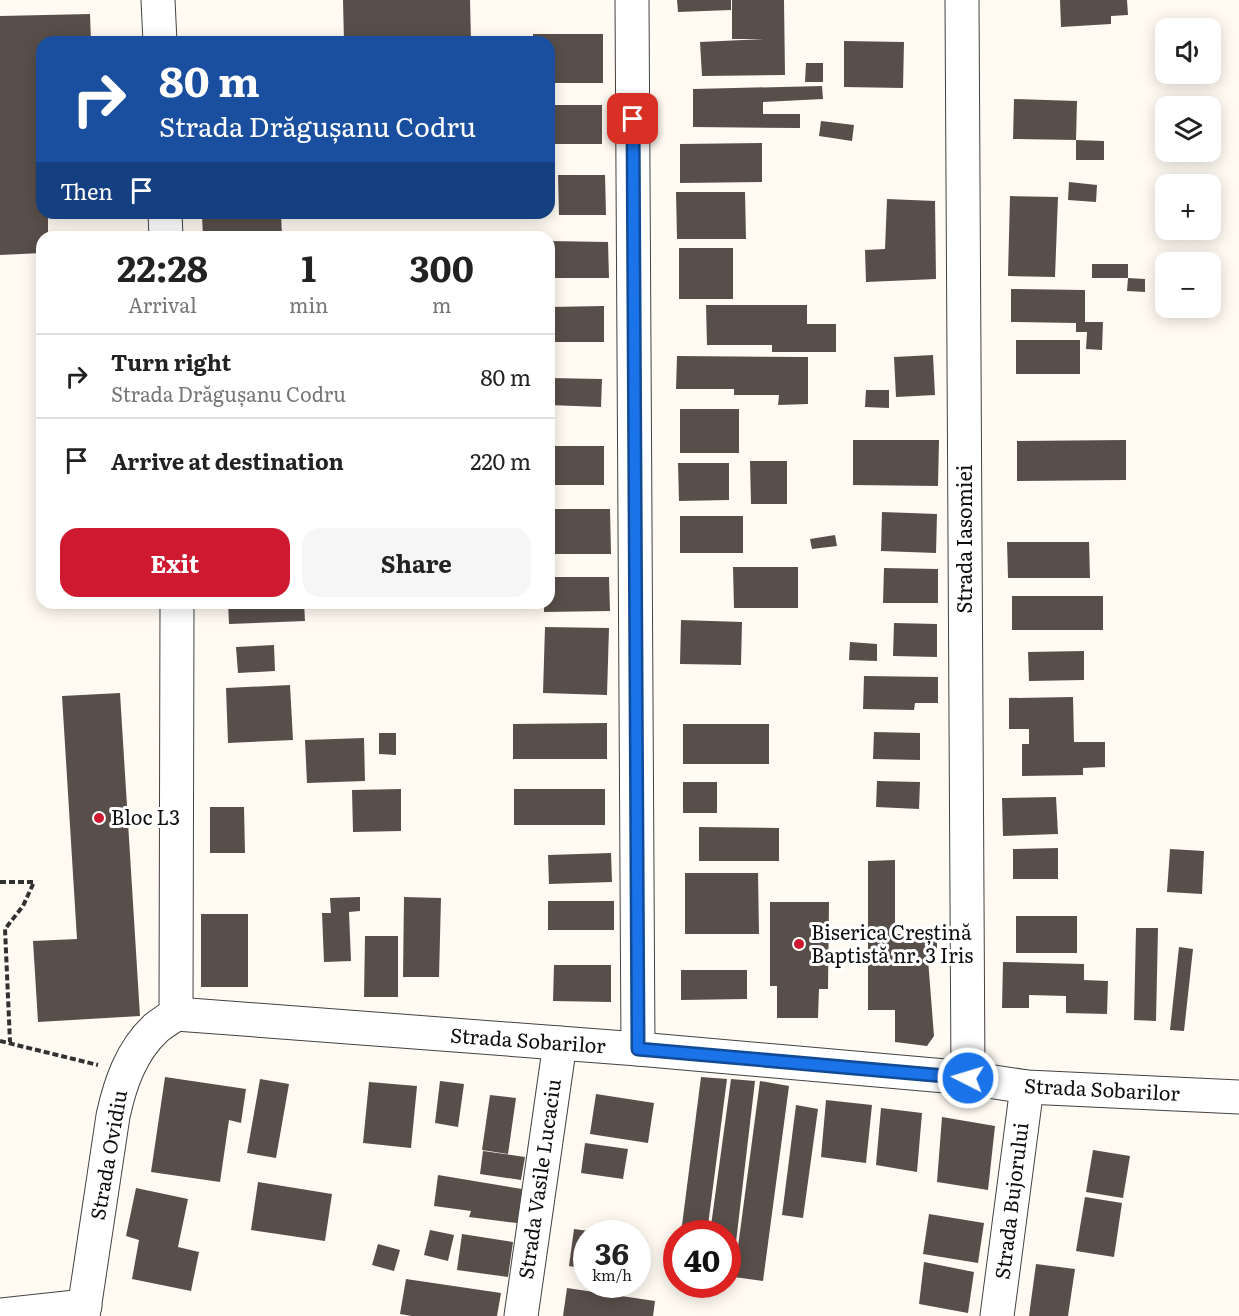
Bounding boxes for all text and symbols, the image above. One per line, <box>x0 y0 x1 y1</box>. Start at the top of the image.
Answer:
map controls <box>1155 18 1221 318</box>
button: sound <box>1155 18 1221 84</box>
text: 80 m <box>159 48 260 110</box>
icon: right <box>60 60 138 138</box>
pin <box>607 93 658 144</box>
button: layers <box>1155 96 1221 162</box>
icon: arrive <box>616 102 649 135</box>
text: Strada Drăgușanu Codru <box>159 105 476 145</box>
text: Then <box>60 174 113 207</box>
icon: arrive <box>125 174 158 207</box>
button: + <box>1155 174 1221 240</box>
text: 22:28 <box>117 240 208 293</box>
text: 1 <box>301 240 316 293</box>
text: 300 <box>409 240 474 293</box>
button: − <box>1155 252 1221 318</box>
text: Arrival <box>128 289 197 319</box>
text: min <box>289 289 328 319</box>
text: m <box>432 289 451 319</box>
text: Turn right <box>111 345 231 378</box>
icon: right <box>60 360 93 393</box>
text: 80 m <box>480 360 531 393</box>
text: Strada Drăgușanu Codru <box>111 378 346 408</box>
icon: arrive <box>60 444 93 477</box>
text: Arrive at destination <box>111 444 344 477</box>
text: 220 m <box>470 444 531 477</box>
street label: Strada Iasomiei <box>948 464 978 613</box>
button: Exit <box>60 528 290 597</box>
button: Share <box>302 528 531 597</box>
place label: Bloc L3 <box>111 801 180 831</box>
marker: Bloc L3 <box>92 811 106 825</box>
place label: Biserica Creștină Baptistă nr. 3 Iris <box>811 916 973 969</box>
marker: Biserica Creștină Baptistă nr. 3 Iris <box>792 937 806 951</box>
street label: Strada Sobarilor <box>449 1019 608 1059</box>
position arrow <box>936 1046 1000 1110</box>
street label: Strada Sobarilor <box>1023 1069 1181 1107</box>
street label: Strada Vasile Lucaciu <box>509 1076 567 1281</box>
street label: Strada Ovidiu <box>81 1087 133 1222</box>
street label: Strada Bujorului <box>985 1120 1035 1281</box>
speed limit sign: 40 <box>663 1220 741 1298</box>
text: 36 <box>595 1230 629 1274</box>
text: km/h <box>592 1263 632 1286</box>

